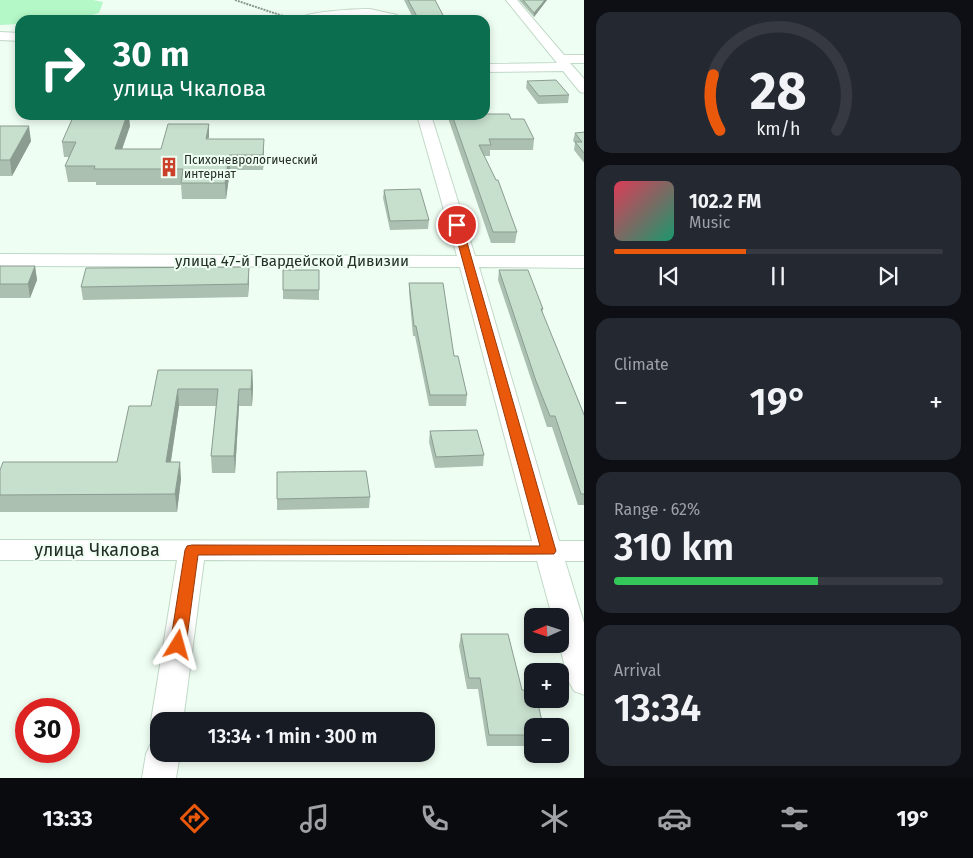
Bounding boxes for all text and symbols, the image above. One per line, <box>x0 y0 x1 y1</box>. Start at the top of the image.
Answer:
text: 30 m <box>113 33 190 75</box>
icon: right <box>30 35 95 100</box>
text: 28 <box>750 60 807 123</box>
text: улица Чкалова <box>113 75 266 102</box>
text: km/h <box>756 118 801 140</box>
place label: Психоневрологический интернат <box>184 153 318 181</box>
building icon: Психоневрологический интернат <box>158 156 180 178</box>
text: 102.2 FM <box>689 190 761 213</box>
pin <box>436 204 478 246</box>
icon: arrive <box>443 211 471 239</box>
text: Music <box>689 213 730 232</box>
street label: улица 47-й Гвардейской Дивизии <box>175 252 409 270</box>
icon: previous <box>655 262 683 290</box>
icon: pause <box>764 262 792 290</box>
icon: next <box>874 262 902 290</box>
text: Climate <box>614 355 669 374</box>
text: 19° <box>749 379 808 425</box>
text: − <box>614 386 628 419</box>
text: + <box>929 386 943 419</box>
text: Range · 62% <box>614 500 700 519</box>
text: 310 km <box>614 524 734 570</box>
street label: улица Чкалова <box>34 539 160 561</box>
north arrow <box>524 608 569 652</box>
map controls <box>524 608 569 763</box>
position arrow <box>151 618 203 670</box>
text: Arrival <box>614 661 661 680</box>
button: + <box>524 663 569 708</box>
text: 13:34 <box>614 685 701 731</box>
speed limit sign: 30 <box>15 698 80 763</box>
button: − <box>524 718 569 763</box>
text: 13:34 · 1 min · 300 m <box>208 725 377 748</box>
icon: directions <box>177 801 212 836</box>
icon: music <box>297 801 332 836</box>
icon: phone <box>417 801 452 836</box>
icon: climate <box>537 801 572 836</box>
icon: car <box>657 801 692 836</box>
icon: filters <box>777 801 812 836</box>
text: 13:33 <box>42 805 93 832</box>
text: 19° <box>897 805 931 832</box>

